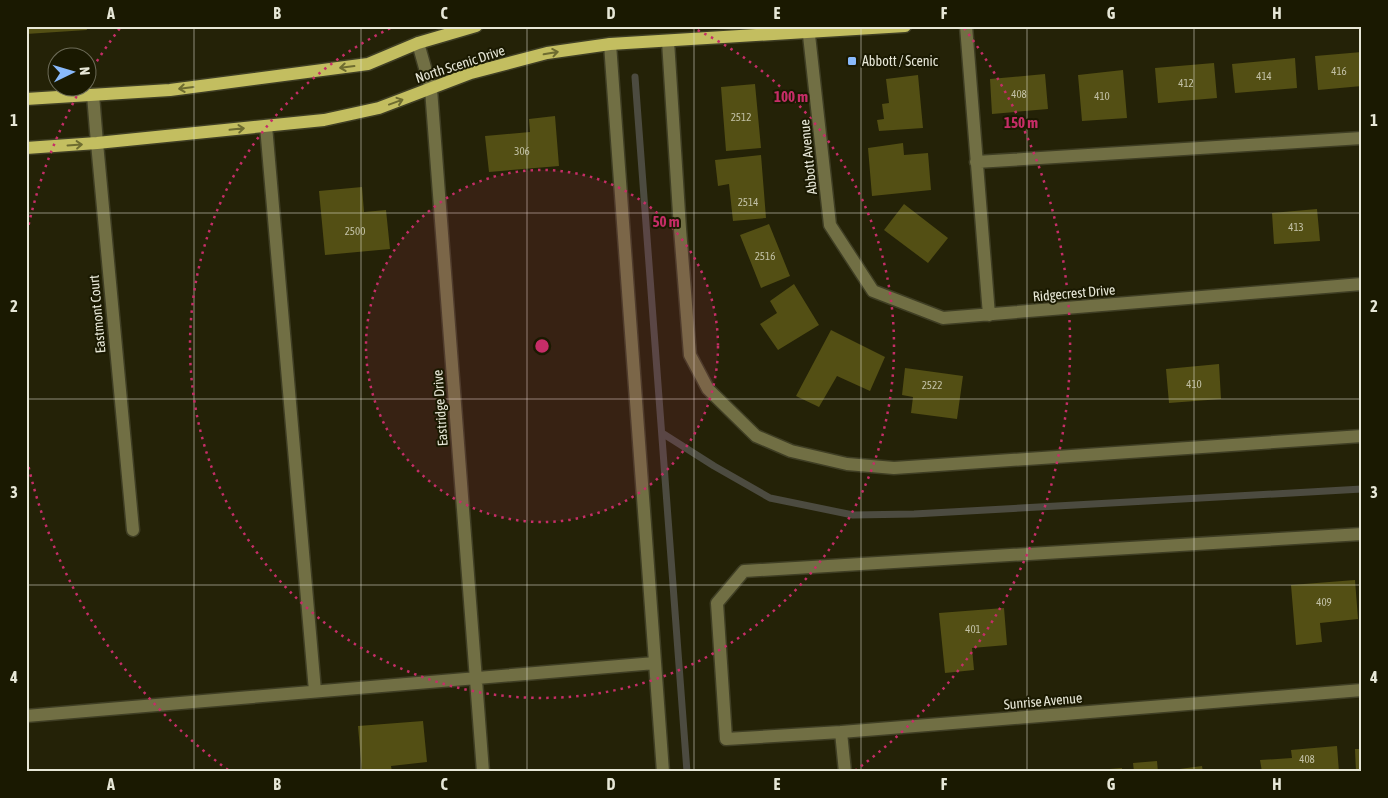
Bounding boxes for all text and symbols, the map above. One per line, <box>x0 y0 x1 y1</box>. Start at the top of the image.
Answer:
text: A <box>106 4 115 22</box>
text: B <box>273 4 281 22</box>
text: C <box>440 4 448 22</box>
text: D <box>607 4 616 22</box>
text: E <box>774 4 781 22</box>
text: F <box>941 4 948 22</box>
text: G <box>1107 4 1116 22</box>
text: H <box>1272 4 1282 22</box>
street label: North Scenic Drive <box>413 42 507 86</box>
north arrow <box>48 48 98 98</box>
one-way arrow <box>543 48 559 57</box>
place label: Abbott / Scenic <box>862 53 939 69</box>
marker: Abbott / Scenic <box>846 55 858 67</box>
one-way arrow <box>339 62 355 72</box>
house number: 416 <box>1331 65 1347 77</box>
text: N <box>77 66 93 76</box>
house number: 414 <box>1256 70 1272 82</box>
house number: 412 <box>1178 77 1194 89</box>
one-way arrow <box>178 83 194 93</box>
text: 100 m <box>774 88 808 105</box>
house number: 408 <box>1011 88 1027 100</box>
house number: 410 <box>1094 90 1110 102</box>
one-way arrow <box>388 97 403 106</box>
text: 1 <box>10 111 18 129</box>
house number: 2512 <box>731 111 751 123</box>
text: 1 <box>1370 111 1378 129</box>
text: 150 m <box>1004 114 1038 131</box>
street label: Abbott Avenue <box>796 119 820 195</box>
one-way arrow <box>228 124 244 134</box>
one-way arrow <box>67 140 83 149</box>
house number: 306 <box>514 145 530 157</box>
house number: 2514 <box>738 196 758 208</box>
text: 50 m <box>653 213 680 230</box>
house number: 413 <box>1288 221 1304 233</box>
house number: 2500 <box>345 225 365 237</box>
house number: 2516 <box>755 250 775 262</box>
street label: Eastmont Court <box>86 274 108 354</box>
street label: Ridgecrest Drive <box>1032 281 1116 305</box>
text: 2 <box>10 297 18 315</box>
text: 2 <box>1370 297 1378 315</box>
centre of rings <box>533 337 551 355</box>
street label: Eastridge Drive <box>429 369 451 447</box>
house number: 410 <box>1186 378 1202 390</box>
house number: 2522 <box>922 379 942 391</box>
text: 3 <box>10 483 18 501</box>
text: 3 <box>1370 483 1378 501</box>
house number: 409 <box>1316 596 1332 608</box>
house number: 401 <box>965 623 981 635</box>
text: 4 <box>9 668 18 686</box>
text: 4 <box>1369 668 1378 686</box>
street label: Sunrise Avenue <box>1003 690 1083 712</box>
house number: 408 <box>1299 753 1315 765</box>
text: A <box>106 775 115 793</box>
text: B <box>273 775 281 793</box>
text: C <box>440 775 448 793</box>
text: D <box>607 775 616 793</box>
text: E <box>774 775 781 793</box>
text: F <box>941 775 948 793</box>
text: G <box>1107 775 1116 793</box>
text: H <box>1272 775 1282 793</box>

